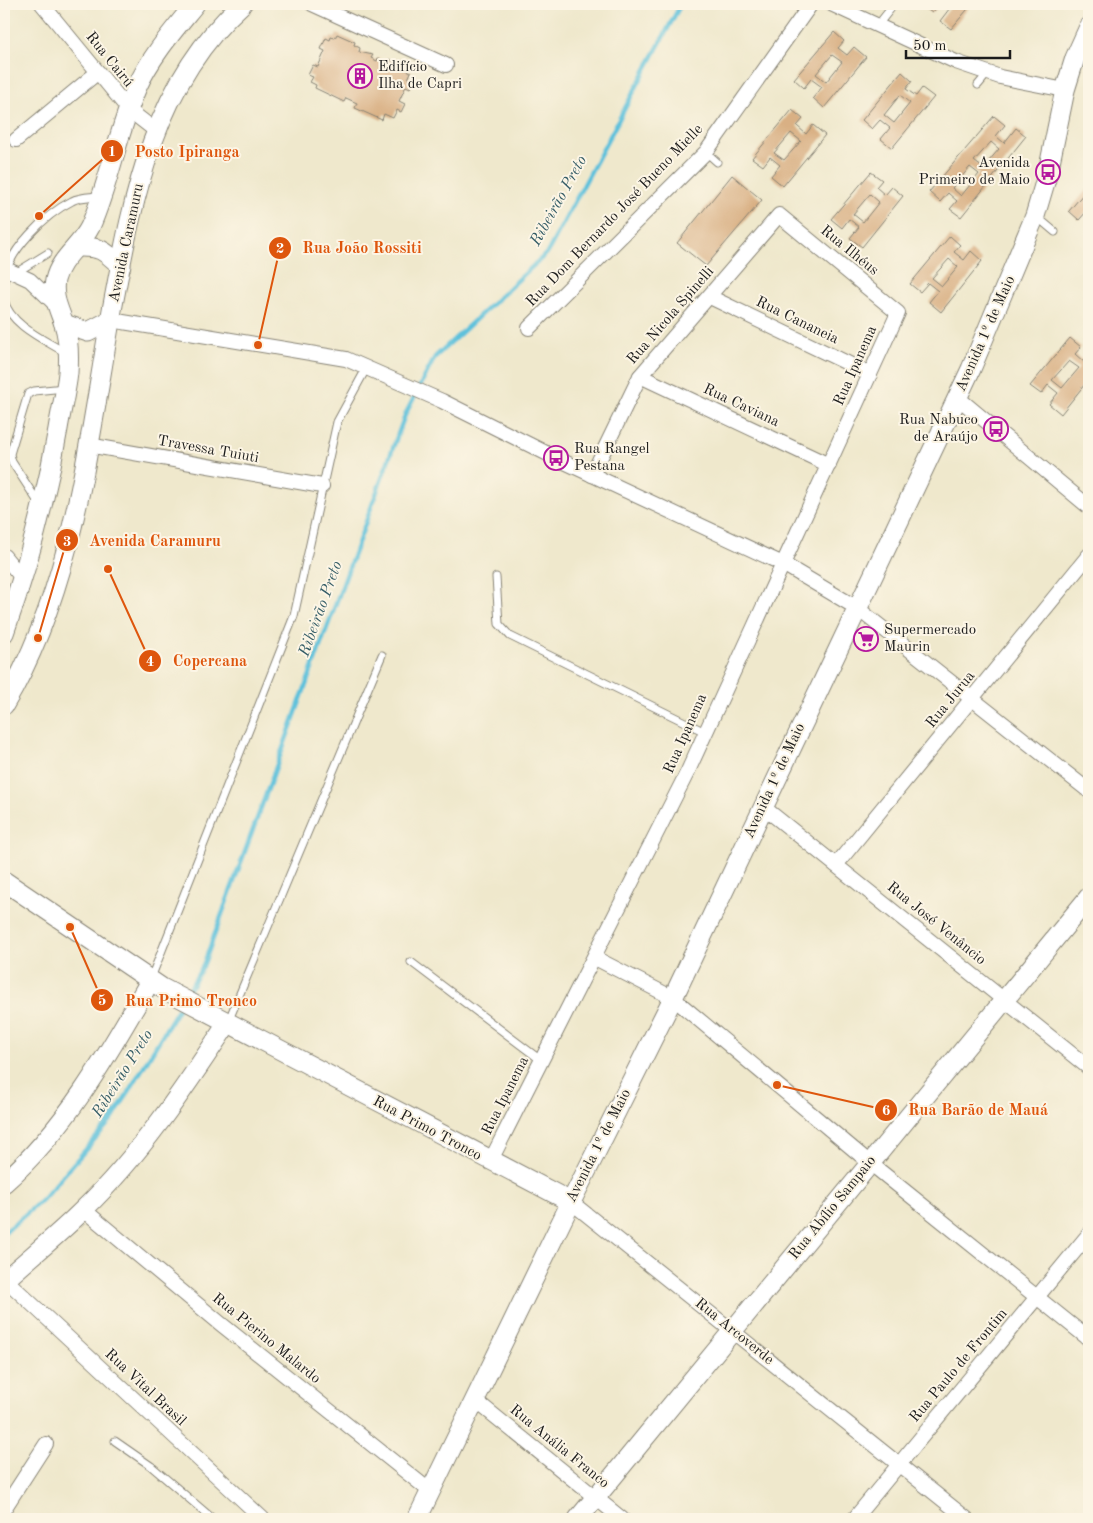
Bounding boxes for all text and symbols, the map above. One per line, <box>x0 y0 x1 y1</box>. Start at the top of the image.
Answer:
scale bar <box>906 28 1009 60</box>
street label: Rua Cairú <box>82 30 136 90</box>
text: 50 m <box>913 39 947 54</box>
place label: Edifício Ilha de Capri <box>378 60 462 92</box>
building icon: Edifício Ilha de Capri <box>347 63 373 89</box>
street label: Rua Dom Bernardo José Bueno Mielle <box>524 122 706 310</box>
callout: Posto Ipiranga <box>99 136 250 167</box>
text: 1 <box>108 145 116 160</box>
text: Posto Ipiranga <box>134 145 240 161</box>
water label: Ribeirão Preto <box>527 153 590 250</box>
place label: Avenida Primeiro de Maio <box>919 156 1031 188</box>
bus stop icon: Avenida Primeiro de Maio <box>1035 159 1061 185</box>
street label: Avenida Caramuru <box>107 182 147 304</box>
street label: Rua Ilhéus <box>817 223 881 279</box>
callout: Rua João Rossiti <box>267 232 431 263</box>
text: Rua João Rossiti <box>302 241 422 257</box>
text: 2 <box>276 242 284 257</box>
street label: Rua Nicola Spinelli <box>625 264 717 368</box>
street label: Avenida 1º de Maio <box>954 274 1018 394</box>
street label: Rua Cananeia <box>753 295 841 348</box>
street label: Rua Ipanema <box>832 323 881 408</box>
street label: Rua Caviana <box>701 382 782 430</box>
place label: Rua Nabuco de Araújo <box>899 413 978 445</box>
bus stop icon: Rua Nabuco de Araújo <box>983 416 1009 442</box>
street label: Travessa Tuiuti <box>156 434 260 466</box>
place label: Rua Rangel Pestana <box>574 442 650 474</box>
bus stop icon: Rua Rangel Pestana <box>543 445 569 471</box>
callout: Avenida Caramuru <box>55 525 231 556</box>
text: Avenida Caramuru <box>89 534 221 550</box>
text: 3 <box>63 535 71 550</box>
water label: Ribeirão Preto <box>296 559 346 660</box>
place label: Supermercado Maurin <box>884 623 976 655</box>
supermarket icon: Supermercado Maurin <box>853 626 879 652</box>
callout: Copercana <box>138 645 257 676</box>
text: Copercana <box>173 654 247 670</box>
text: 4 <box>146 655 154 670</box>
street label: Rua Jurua <box>924 668 979 731</box>
street label: Rua Ipanema <box>662 691 711 776</box>
street label: Avenida 1º de Maio <box>742 721 808 841</box>
street label: Rua José Venâncio <box>884 880 988 968</box>
callout: Rua Primo Tronco <box>90 985 267 1016</box>
text: 5 <box>98 994 106 1009</box>
text: Rua Primo Tronco <box>125 994 257 1010</box>
water label: Ribeirão Preto <box>89 1027 156 1122</box>
street label: Rua Ipanema <box>480 1054 532 1138</box>
street label: Avenida 1º de Maio <box>564 1087 634 1205</box>
street label: Rua Primo Tronco <box>370 1094 484 1164</box>
callout: Rua Barão de Mauá <box>873 1094 1058 1125</box>
text: Rua Barão de Mauá <box>908 1103 1048 1119</box>
text: 6 <box>882 1104 891 1119</box>
street label: Rua Abílio Sampaio <box>787 1153 879 1263</box>
street label: Rua Pierino Malardo <box>209 1291 323 1387</box>
street label: Rua Arcoverde <box>692 1296 776 1368</box>
street label: Rua Paulo de Frontim <box>907 1306 1011 1426</box>
street label: Rua Vital Brasil <box>102 1347 188 1429</box>
street label: Rua Anália Franco <box>507 1403 611 1491</box>

